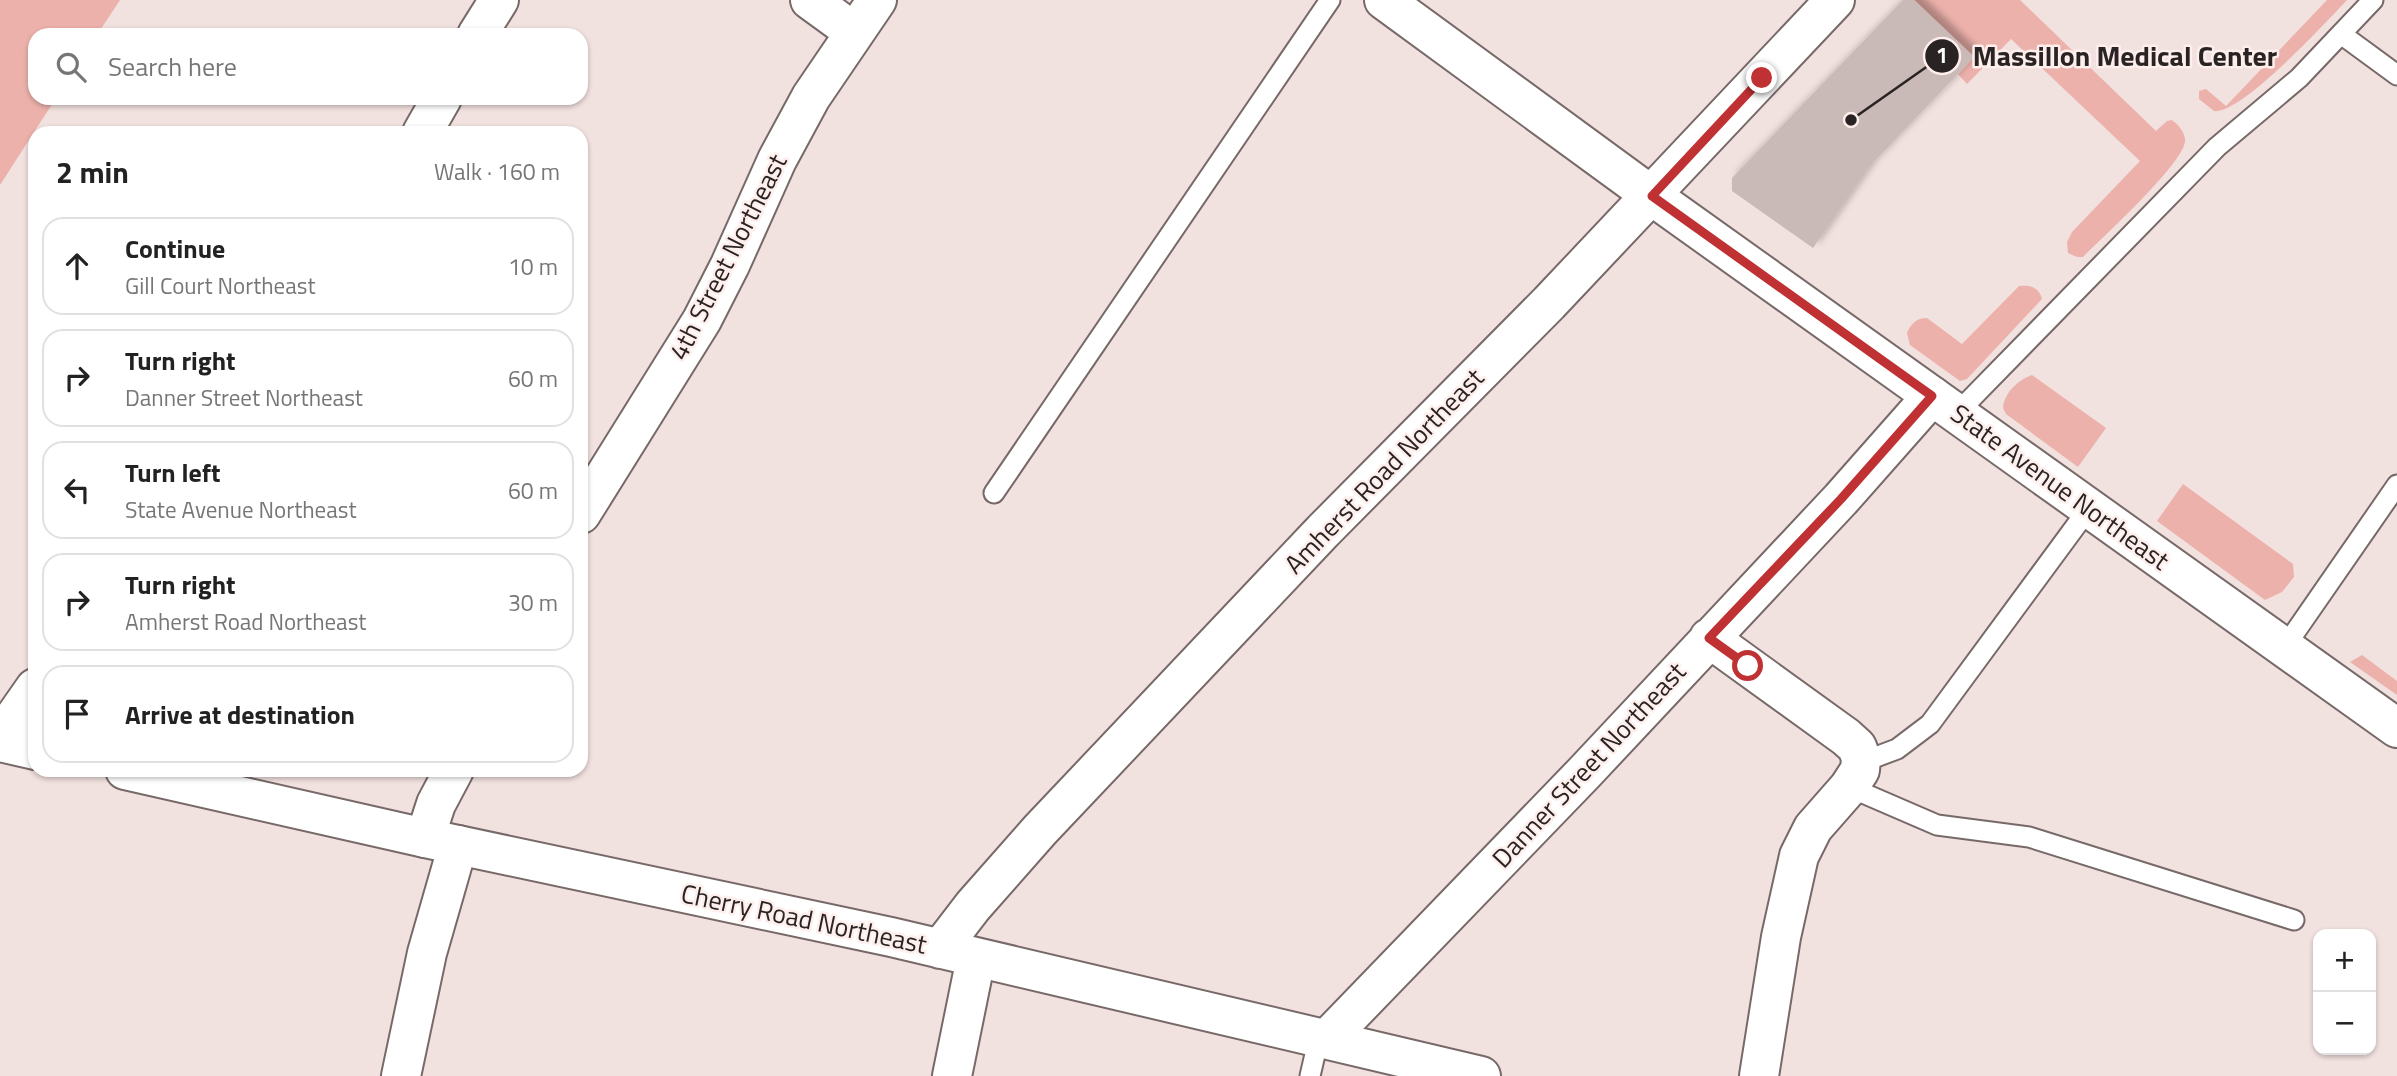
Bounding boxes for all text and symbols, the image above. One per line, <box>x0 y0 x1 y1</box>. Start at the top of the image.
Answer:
search box <box>28 28 588 105</box>
callout: Massillon Medical Center <box>1924 31 2292 80</box>
text: Massillon Medical Center <box>1973 34 2277 77</box>
text: 1 <box>1936 39 1948 71</box>
text: Search here <box>108 47 237 86</box>
icon: search <box>52 48 90 86</box>
route end <box>1746 62 1777 93</box>
street label: 4th Street Northeast <box>659 147 796 367</box>
text: 2 min <box>56 149 129 195</box>
text: Walk · 160 m <box>434 154 560 189</box>
text: Continue <box>125 229 225 268</box>
icon: ahead <box>58 247 96 285</box>
text: 10 m <box>508 249 558 284</box>
text: Gill Court Northeast <box>125 268 316 303</box>
text: Turn right <box>125 341 236 380</box>
icon: right <box>58 359 96 397</box>
street label: Amherst Road Northeast <box>1275 359 1492 582</box>
text: 60 m <box>508 361 558 396</box>
text: Danner Street Northeast <box>125 380 363 415</box>
street label: State Avenue Northeast <box>1943 394 2178 579</box>
text: Turn left <box>125 453 220 492</box>
icon: left <box>58 471 96 509</box>
text: 60 m <box>508 473 558 508</box>
text: State Avenue Northeast <box>125 492 356 527</box>
text: Turn right <box>125 565 236 604</box>
icon: right <box>58 583 96 621</box>
text: 30 m <box>508 585 558 620</box>
text: Amherst Road Northeast <box>125 604 366 639</box>
route start <box>1732 650 1763 681</box>
street label: Danner Street Northeast <box>1483 653 1695 876</box>
icon: arrive <box>58 695 96 733</box>
text: Arrive at destination <box>125 695 355 734</box>
street label: Cherry Road Northeast <box>678 873 931 964</box>
map controls <box>2313 929 2376 1055</box>
button: + <box>2313 929 2376 992</box>
button: − <box>2313 992 2376 1055</box>

